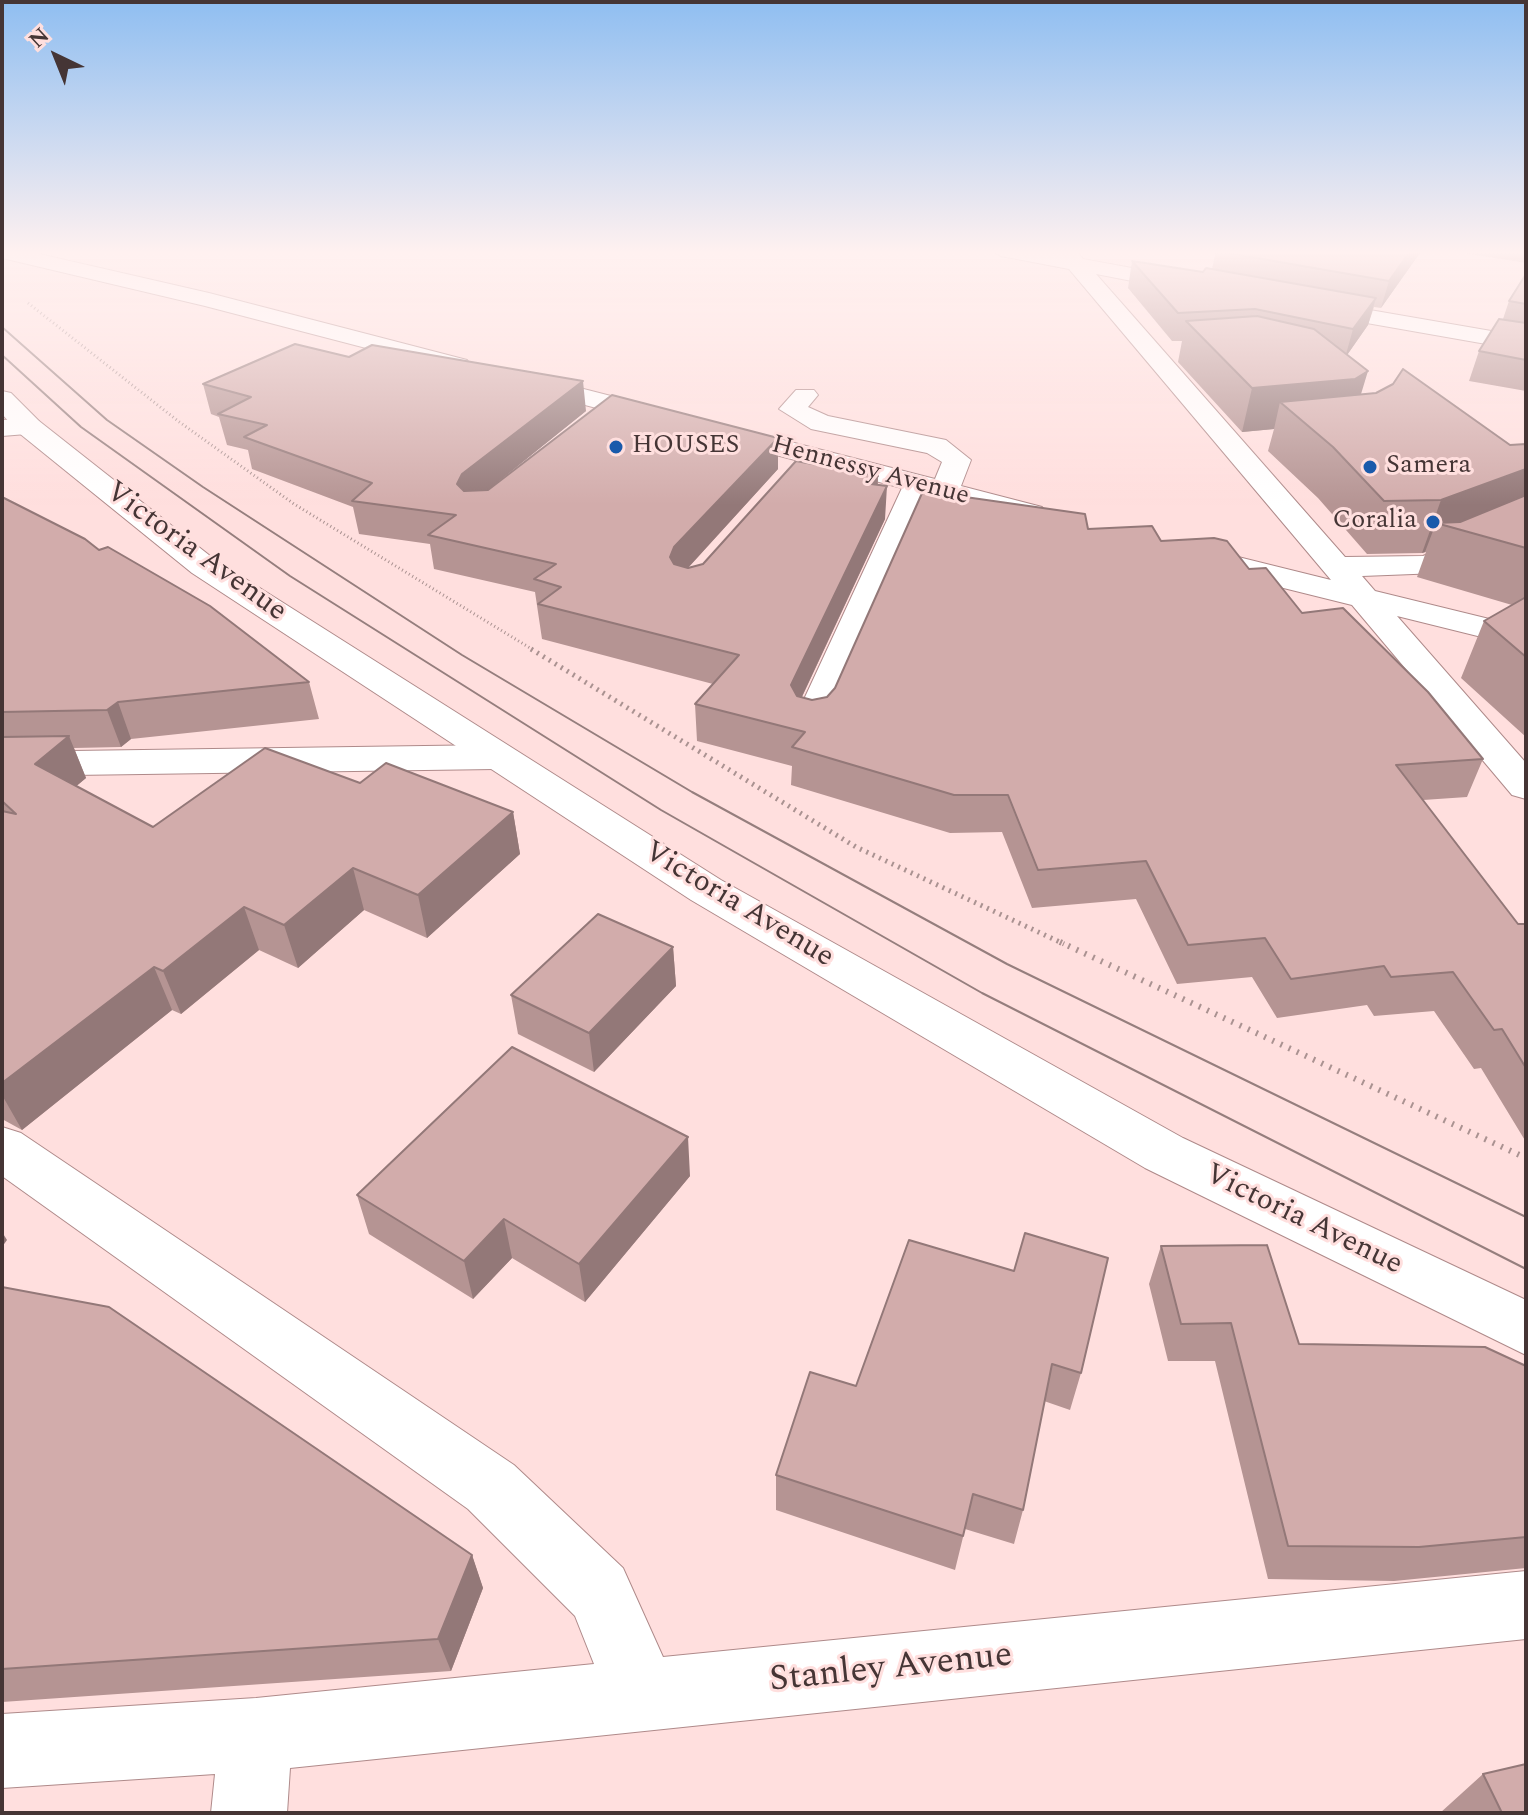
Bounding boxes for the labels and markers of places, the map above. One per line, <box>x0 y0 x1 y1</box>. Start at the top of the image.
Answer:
place label: HOUSES <box>632 431 739 463</box>
marker: HOUSES <box>607 438 625 456</box>
place label: Samera <box>1386 451 1471 483</box>
marker: Samera <box>1361 458 1379 476</box>
place label: Coralia <box>1332 506 1417 538</box>
marker: Coralia <box>1424 513 1442 531</box>

